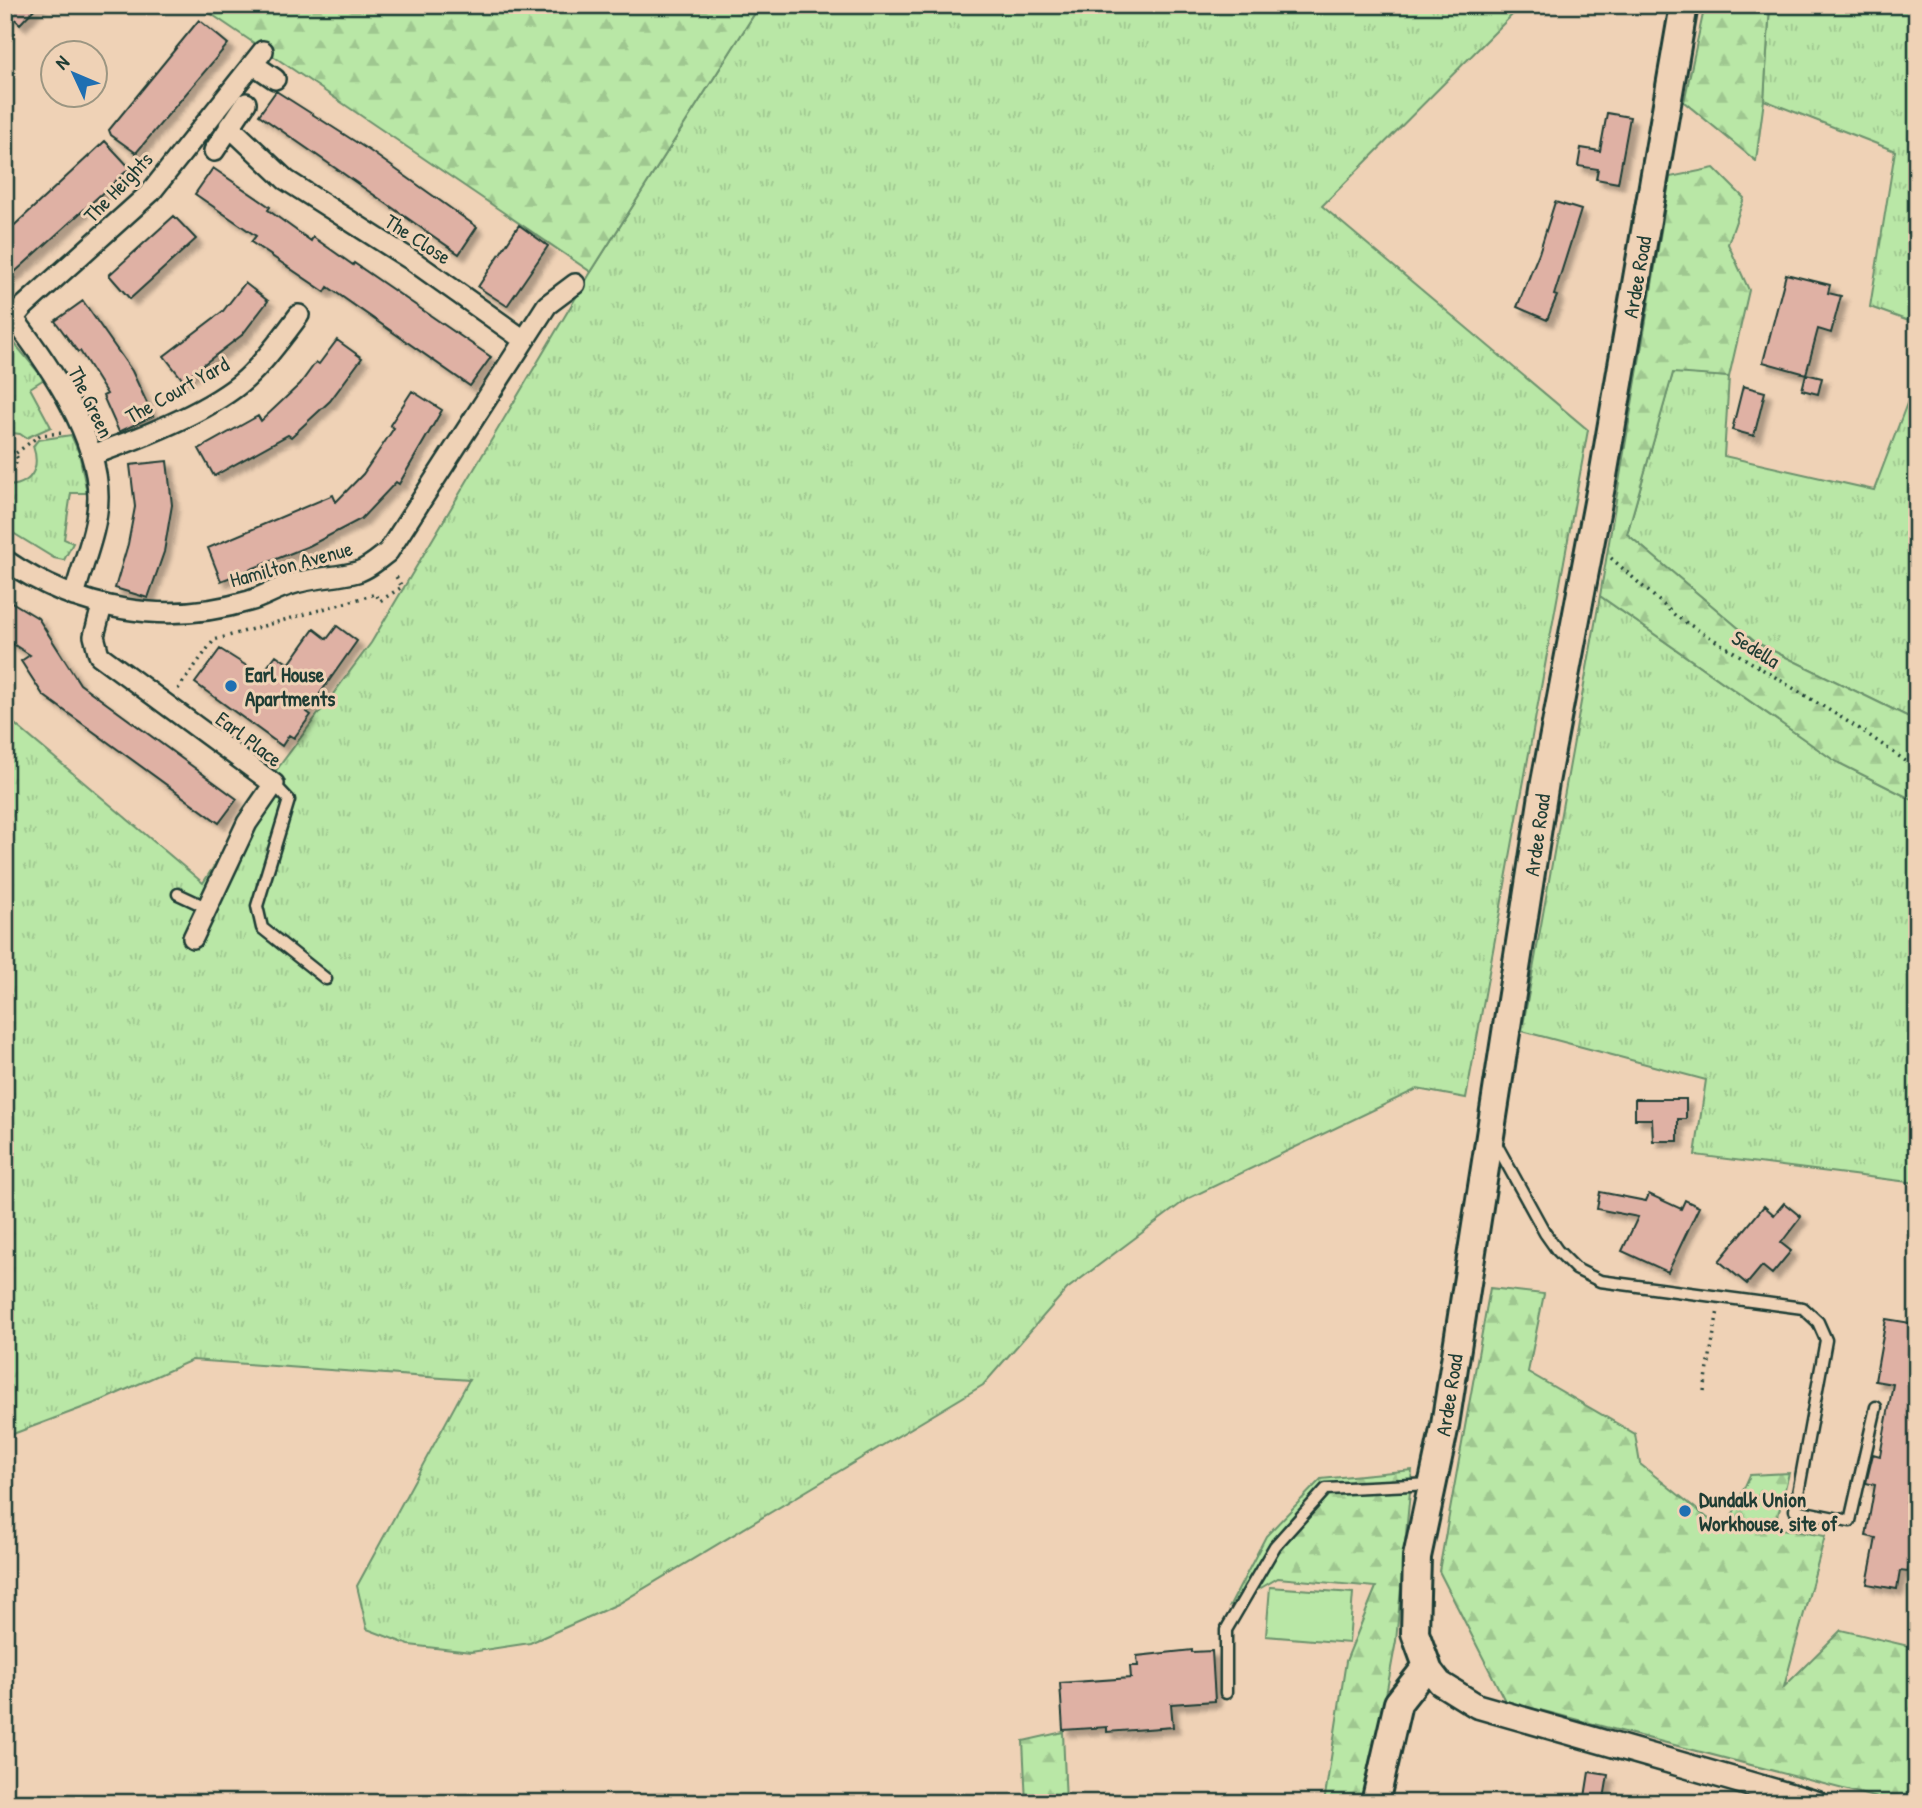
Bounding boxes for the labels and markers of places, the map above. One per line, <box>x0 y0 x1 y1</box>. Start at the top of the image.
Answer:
place label: Earl House Apartments <box>245 660 335 714</box>
marker: Earl House Apartments <box>223 678 239 694</box>
place label: Dundalk Union Workhouse, site of <box>1699 1485 1838 1538</box>
marker: Dundalk Union Workhouse, site of <box>1677 1503 1693 1519</box>

